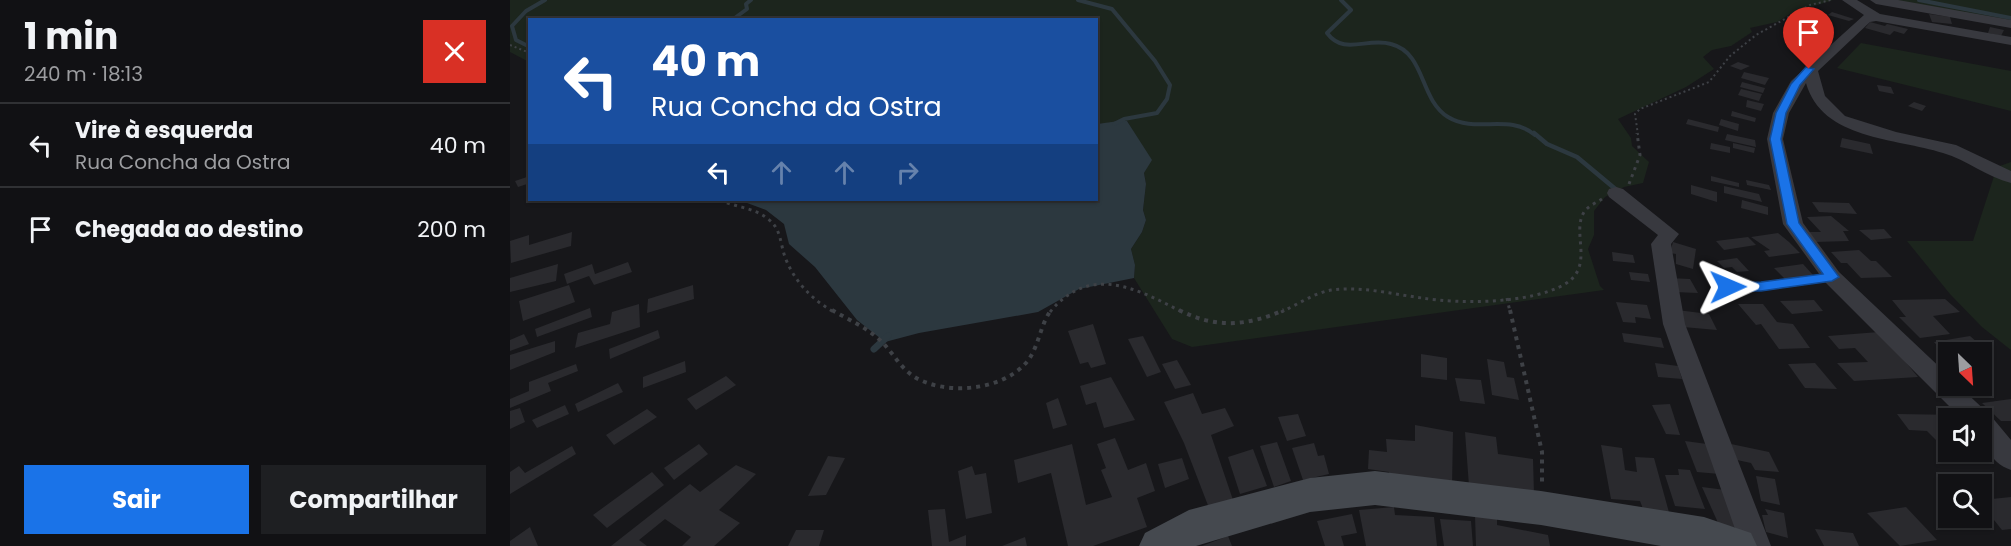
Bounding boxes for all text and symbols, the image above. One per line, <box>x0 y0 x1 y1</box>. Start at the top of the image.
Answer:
pin <box>1783 7 1834 69</box>
text: 1 min <box>24 11 118 62</box>
icon: arrive <box>1792 16 1825 49</box>
button: close <box>423 20 486 83</box>
text: 40 m <box>651 32 760 91</box>
icon: left <box>552 42 630 120</box>
text: 240 m · 18:13 <box>24 60 143 88</box>
text: Rua Concha da Ostra <box>651 88 942 125</box>
text: Vire à esquerda <box>75 115 253 146</box>
icon: left <box>24 129 57 162</box>
text: 40 m <box>430 130 486 161</box>
text: Rua Concha da Ostra <box>75 148 290 176</box>
icon: left <box>702 156 735 189</box>
icon: ahead <box>765 156 798 189</box>
icon: ahead <box>828 156 861 189</box>
icon: right <box>891 156 924 189</box>
icon: arrive <box>24 213 57 246</box>
text: Chegada ao destino <box>75 214 303 245</box>
text: 200 m <box>417 214 486 245</box>
position arrow <box>1696 255 1760 319</box>
north arrow <box>1938 342 1992 396</box>
map controls <box>1938 342 1992 528</box>
button: sound <box>1938 408 1992 462</box>
button: Sair <box>24 465 249 534</box>
button: Compartilhar <box>261 465 486 534</box>
button: search <box>1938 474 1992 528</box>

